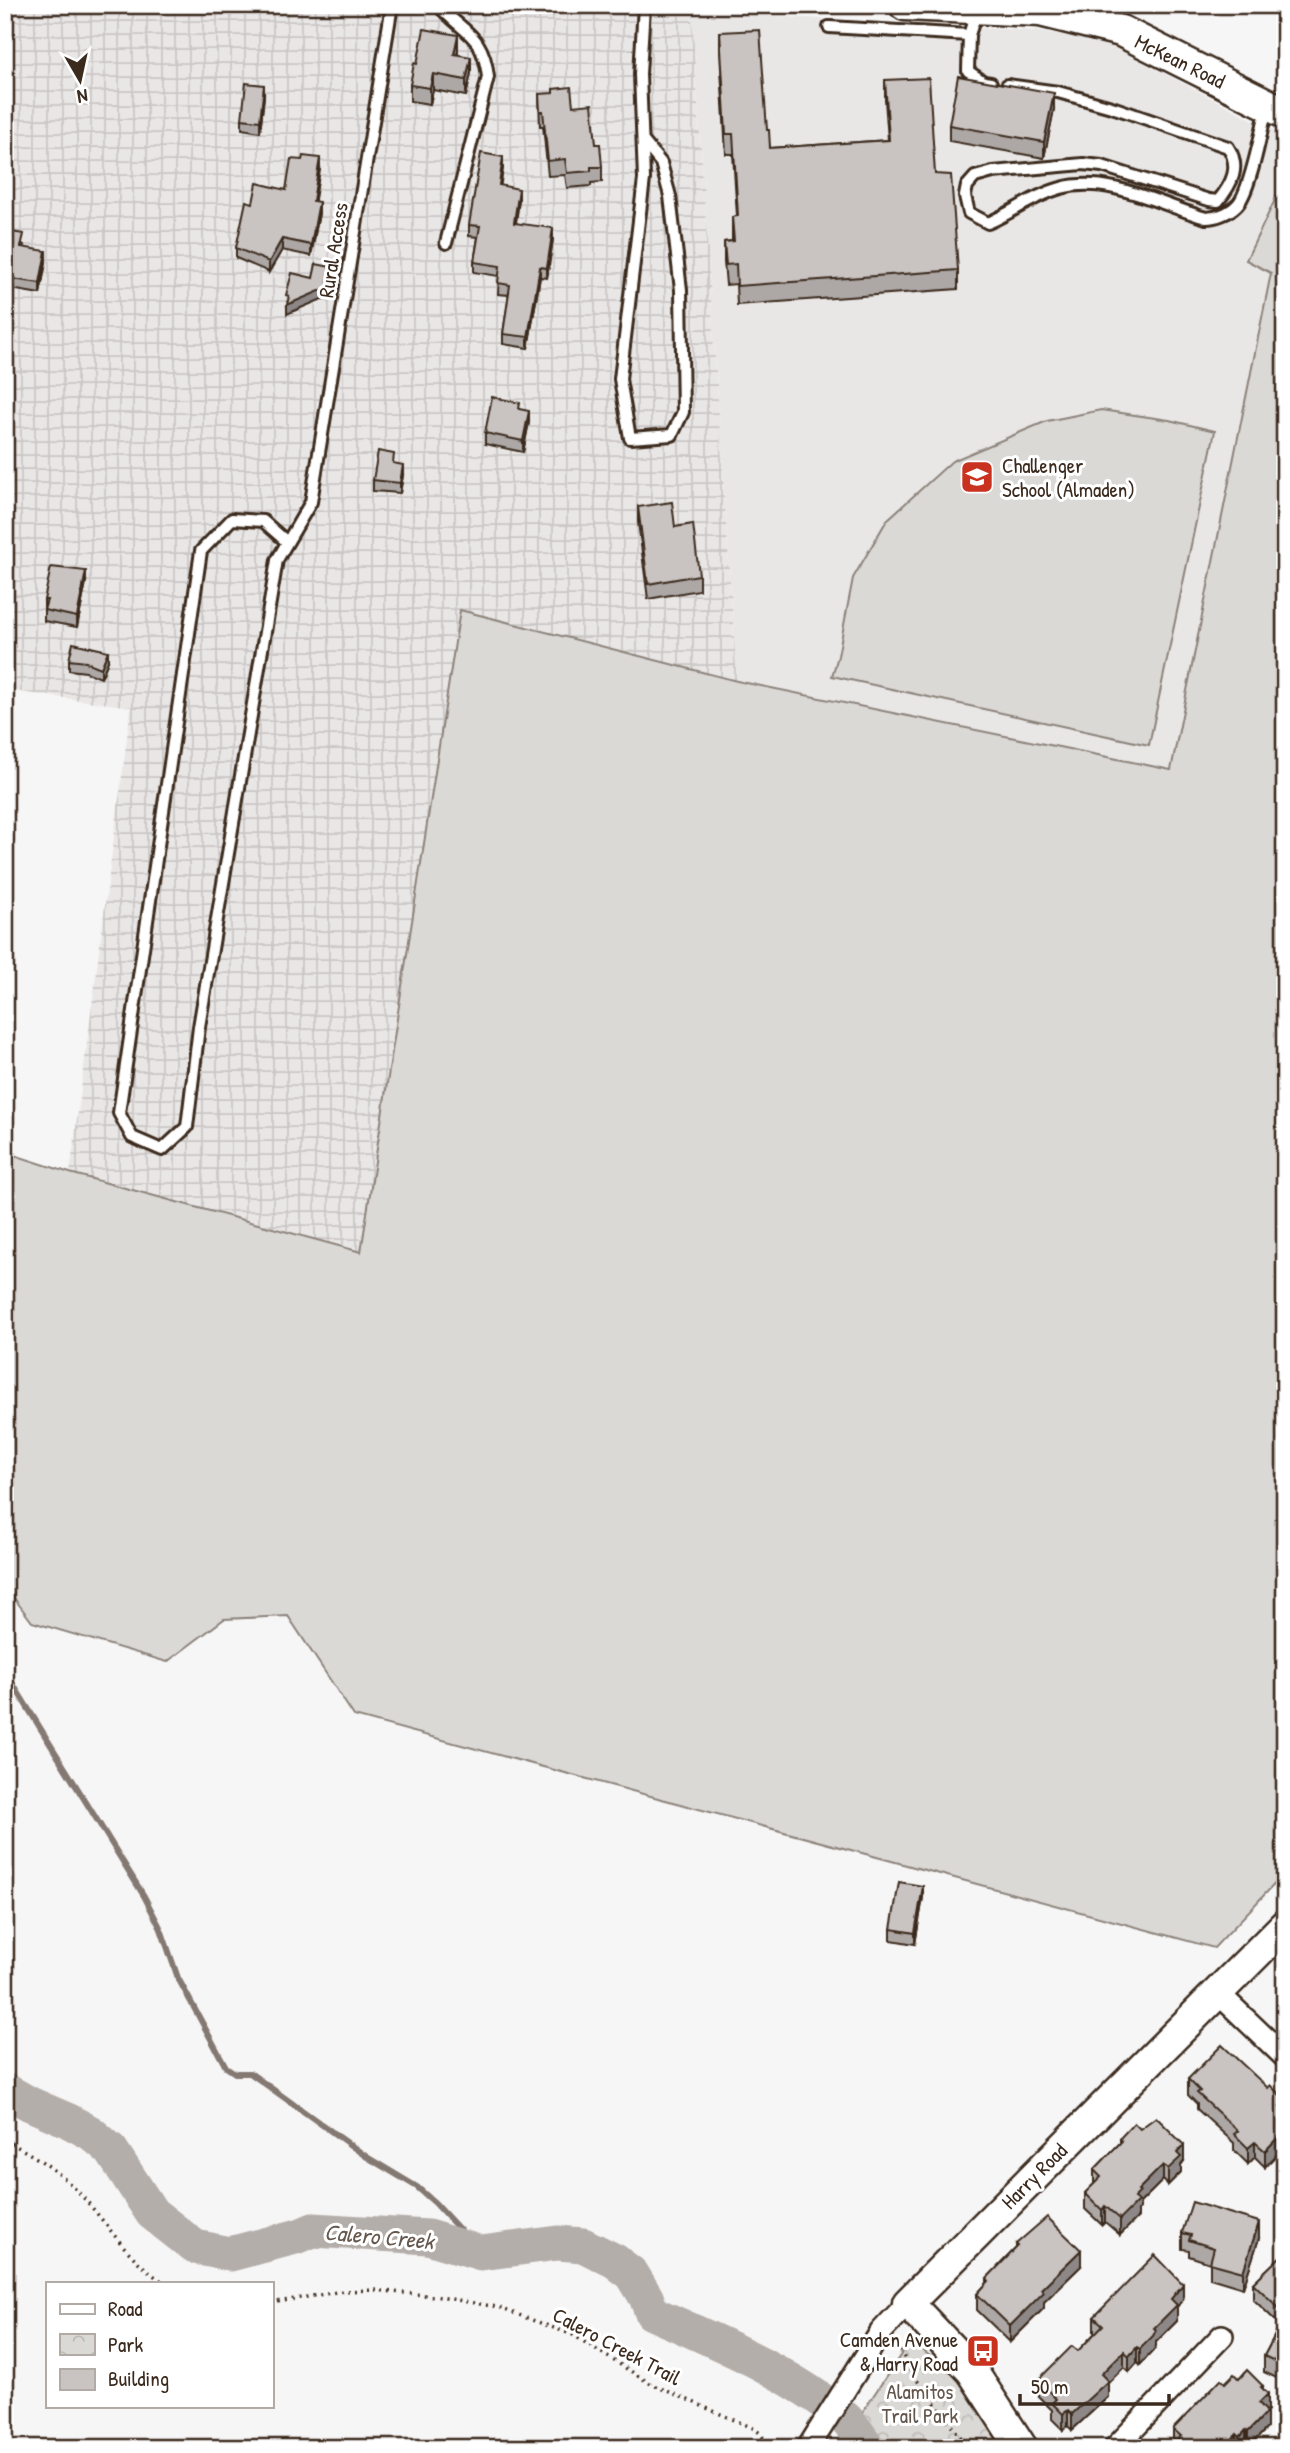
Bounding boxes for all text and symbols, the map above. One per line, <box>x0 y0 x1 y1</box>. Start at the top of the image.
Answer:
street label: McKean Road <box>1130 27 1230 95</box>
north arrow <box>46 46 116 116</box>
text: N <box>76 83 90 110</box>
street label: Rural Access <box>311 200 355 300</box>
place label: Challenger School (Almaden) <box>1002 451 1135 504</box>
school or university icon: Challenger School (Almaden) <box>958 458 996 496</box>
street label: Harry Road <box>995 2137 1073 2215</box>
water label: Calero Creek <box>323 2216 437 2256</box>
legend <box>46 2282 273 2408</box>
text: Road <box>108 2294 142 2323</box>
street label: Calero Creek Trail <box>548 2300 687 2392</box>
place label: Camden Avenue & Harry Road <box>840 2325 958 2378</box>
text: Park <box>108 2330 143 2359</box>
bus stop icon: Camden Avenue & Harry Road <box>964 2332 1002 2370</box>
scale bar <box>1020 2362 1169 2406</box>
text: Building <box>108 2364 169 2393</box>
text: 50 m <box>1031 2372 1068 2401</box>
park label: Alamitos Trail Park <box>882 2377 958 2430</box>

